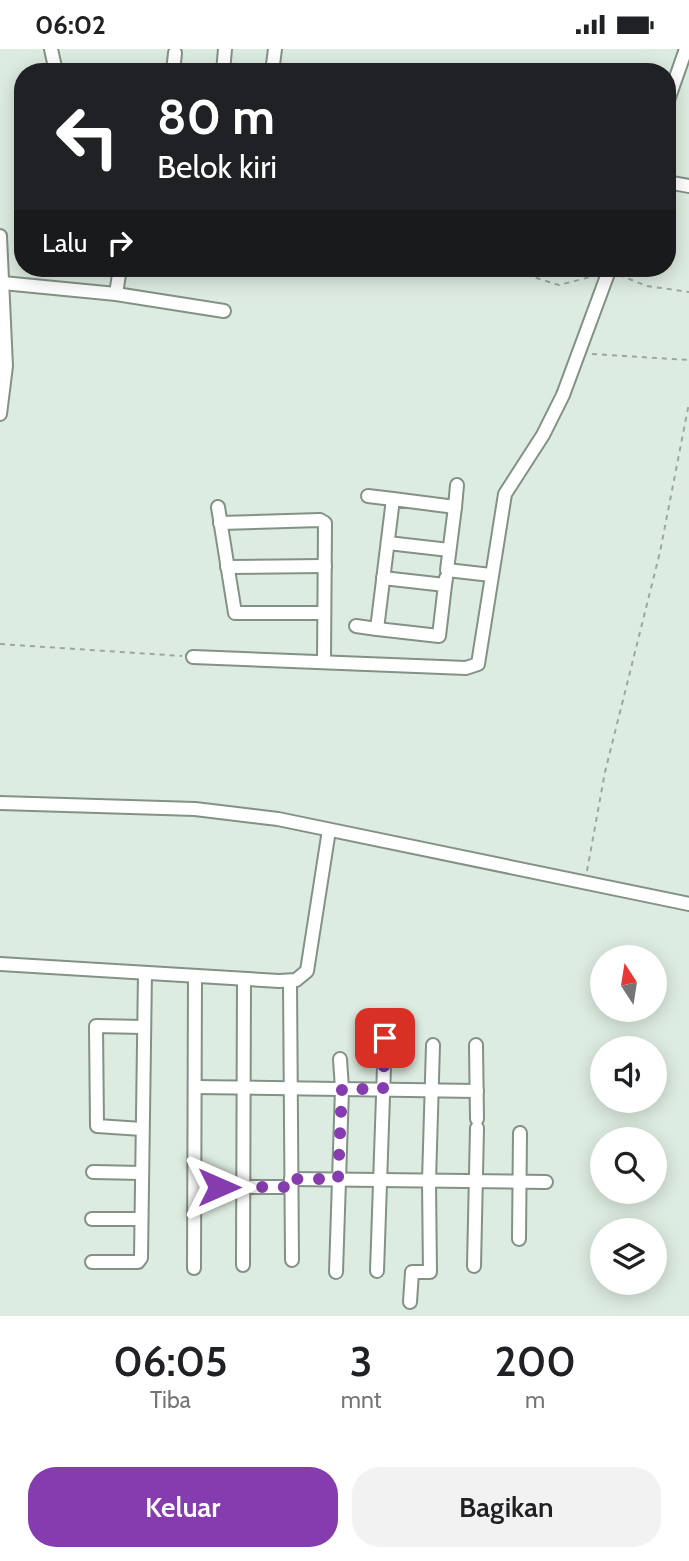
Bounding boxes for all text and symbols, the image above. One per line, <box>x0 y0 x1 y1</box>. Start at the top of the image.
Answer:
text: 06:02 <box>35 9 106 41</box>
text: 80 m <box>157 87 275 146</box>
icon: left <box>42 91 133 182</box>
text: Belok kiri <box>157 147 277 186</box>
icon: right <box>101 224 139 262</box>
text: Lalu <box>42 227 87 259</box>
north arrow <box>590 945 667 1022</box>
map controls <box>590 945 667 1295</box>
pin <box>355 1008 415 1068</box>
icon: arrive <box>366 1019 404 1057</box>
button: sound <box>590 1036 667 1113</box>
button: search <box>590 1127 667 1204</box>
position arrow <box>182 1150 256 1224</box>
button: layers <box>590 1218 667 1295</box>
text: 06:05 <box>113 1335 228 1387</box>
text: 3 <box>350 1335 372 1387</box>
text: 200 <box>495 1335 576 1387</box>
text: Tiba <box>150 1386 191 1414</box>
text: mnt <box>341 1386 381 1414</box>
text: m <box>525 1386 545 1414</box>
button: Keluar <box>28 1467 338 1547</box>
button: Bagikan <box>352 1467 661 1547</box>

